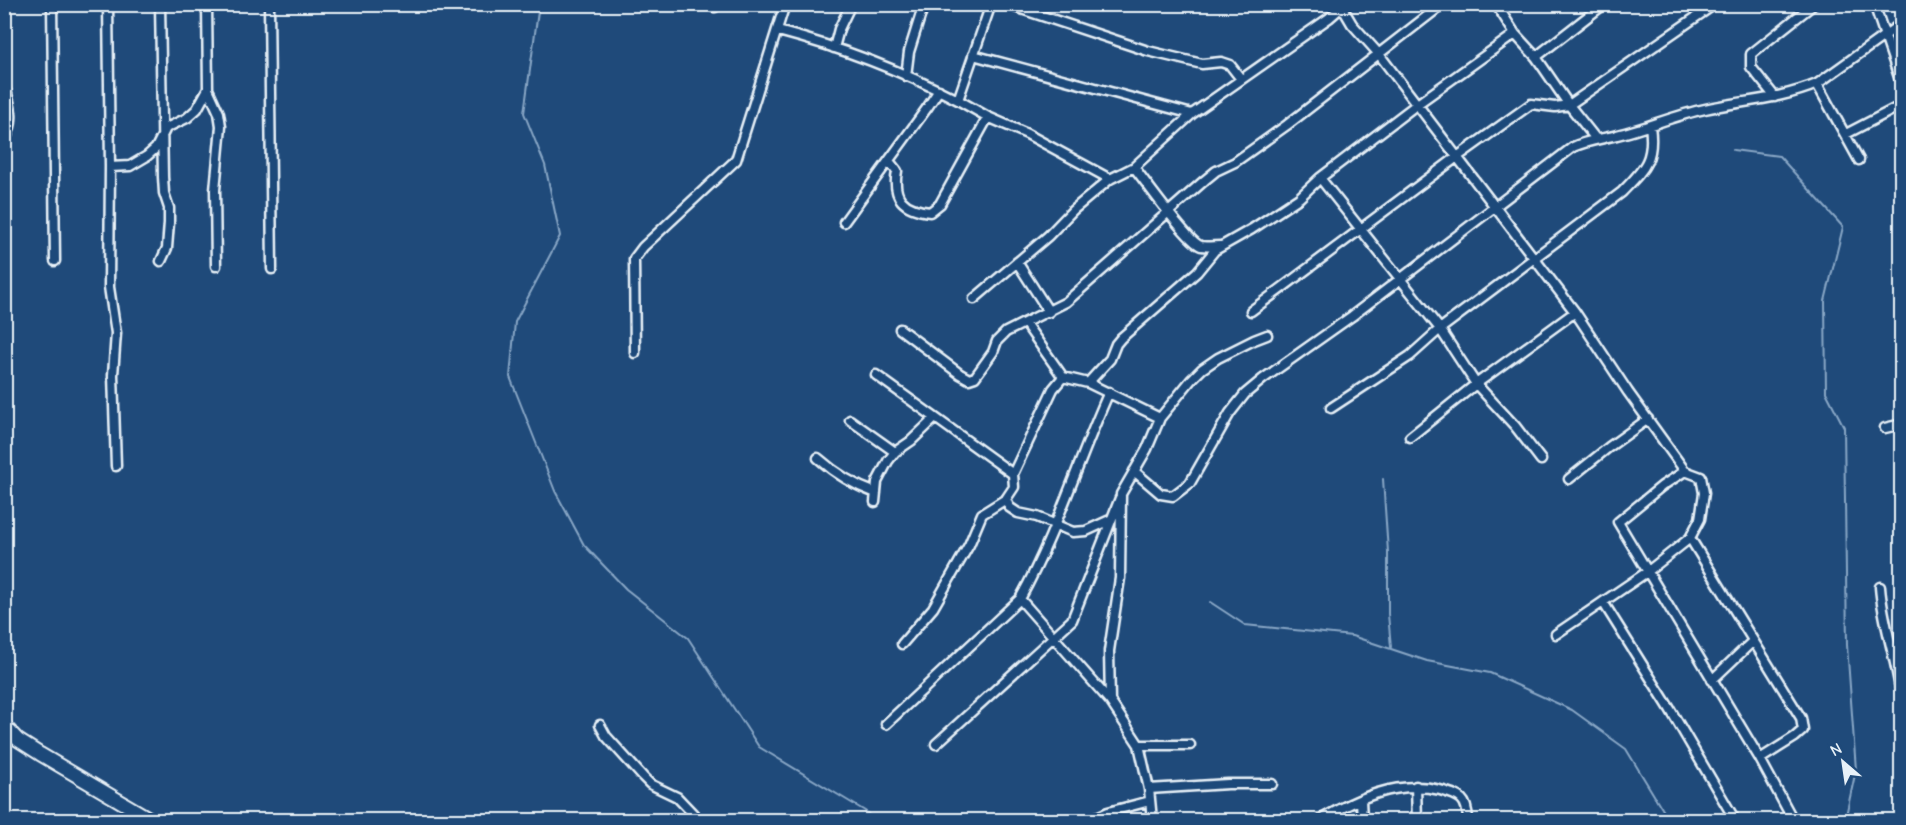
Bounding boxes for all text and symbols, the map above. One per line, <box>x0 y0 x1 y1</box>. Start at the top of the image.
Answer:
north arrow <box>1813 732 1873 792</box>
text: N <box>1827 739 1845 760</box>

